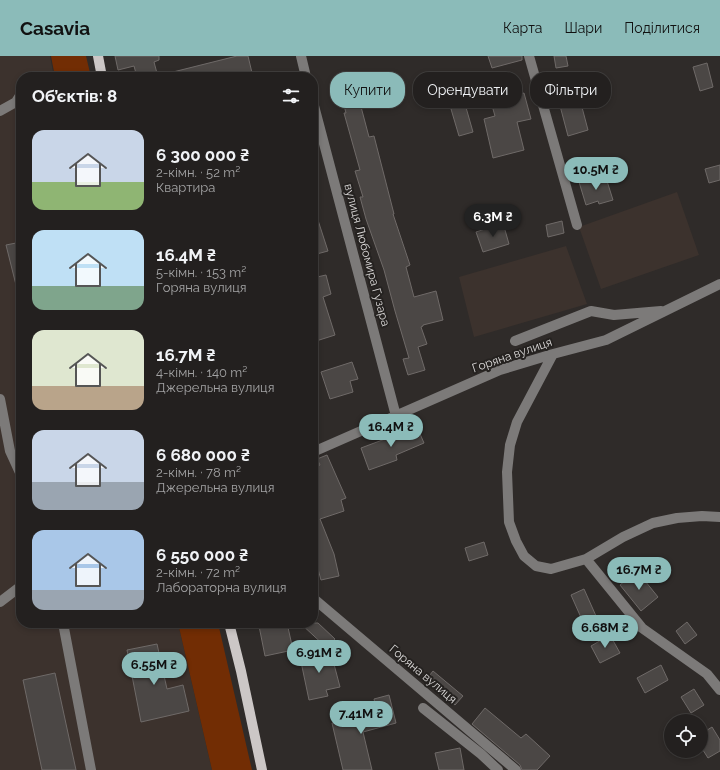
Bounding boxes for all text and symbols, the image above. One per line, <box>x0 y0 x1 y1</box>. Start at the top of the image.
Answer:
text: Casavia <box>20 17 90 39</box>
text: Карта <box>503 20 542 36</box>
text: Шари <box>564 20 602 36</box>
text: Поділитися <box>624 20 700 36</box>
chip: Купити <box>330 72 405 108</box>
chip: Орендувати <box>413 72 522 108</box>
chip: Фільтри <box>530 72 611 108</box>
icon: filters <box>280 85 302 107</box>
text: Об’єктів: 8 <box>32 86 117 106</box>
text: 6 300 000 ₴ <box>156 145 249 165</box>
icon: home <box>64 146 112 194</box>
pin: 10.5M ₴ <box>559 157 633 191</box>
text: 10.5M ₴ <box>573 162 619 177</box>
text: 2-кімн. · 52 m² <box>156 165 240 180</box>
text: Квартира <box>156 180 215 195</box>
street label: вулиця Любомира Гузара <box>341 182 393 328</box>
pin: 6.3M ₴ <box>460 204 526 238</box>
text: 6.3M ₴ <box>473 209 513 224</box>
text: 16.4M ₴ <box>156 245 216 265</box>
icon: home <box>64 246 112 294</box>
text: 5-кімн. · 153 m² <box>156 265 246 280</box>
text: Горяна вулиця <box>156 280 247 295</box>
street label: Горяна вулиця <box>470 335 554 375</box>
text: 16.7M ₴ <box>156 345 216 365</box>
icon: home <box>64 346 112 394</box>
text: 4-кімн. · 140 m² <box>156 365 247 380</box>
text: Джерельна вулиця <box>156 380 274 395</box>
pin: 16.4M ₴ <box>354 414 428 448</box>
text: 16.4M ₴ <box>368 419 414 434</box>
text: 6 680 000 ₴ <box>156 445 250 465</box>
icon: home <box>64 446 112 494</box>
text: 2-кімн. · 78 m² <box>156 465 241 480</box>
text: Джерельна вулиця <box>156 480 274 495</box>
text: 6 550 000 ₴ <box>156 545 248 565</box>
icon: home <box>64 546 112 594</box>
pin: 16.7M ₴ <box>602 557 676 591</box>
text: 16.7M ₴ <box>616 562 662 577</box>
text: 2-кімн. · 72 m² <box>156 565 240 580</box>
text: Лабораторна вулиця <box>156 580 287 595</box>
pin: 6.68M ₴ <box>568 615 642 649</box>
text: 6.68M ₴ <box>581 620 629 635</box>
pin: 6.91M ₴ <box>282 640 356 674</box>
street label: Горяна вулиця <box>386 642 460 706</box>
text: 6.91M ₴ <box>296 645 342 660</box>
pin: 6.55M ₴ <box>117 652 191 686</box>
text: 6.55M ₴ <box>131 657 177 672</box>
pin: 7.41M ₴ <box>324 701 398 735</box>
text: 7.41M ₴ <box>339 706 383 721</box>
map controls <box>664 714 708 758</box>
button: locate <box>664 714 708 758</box>

